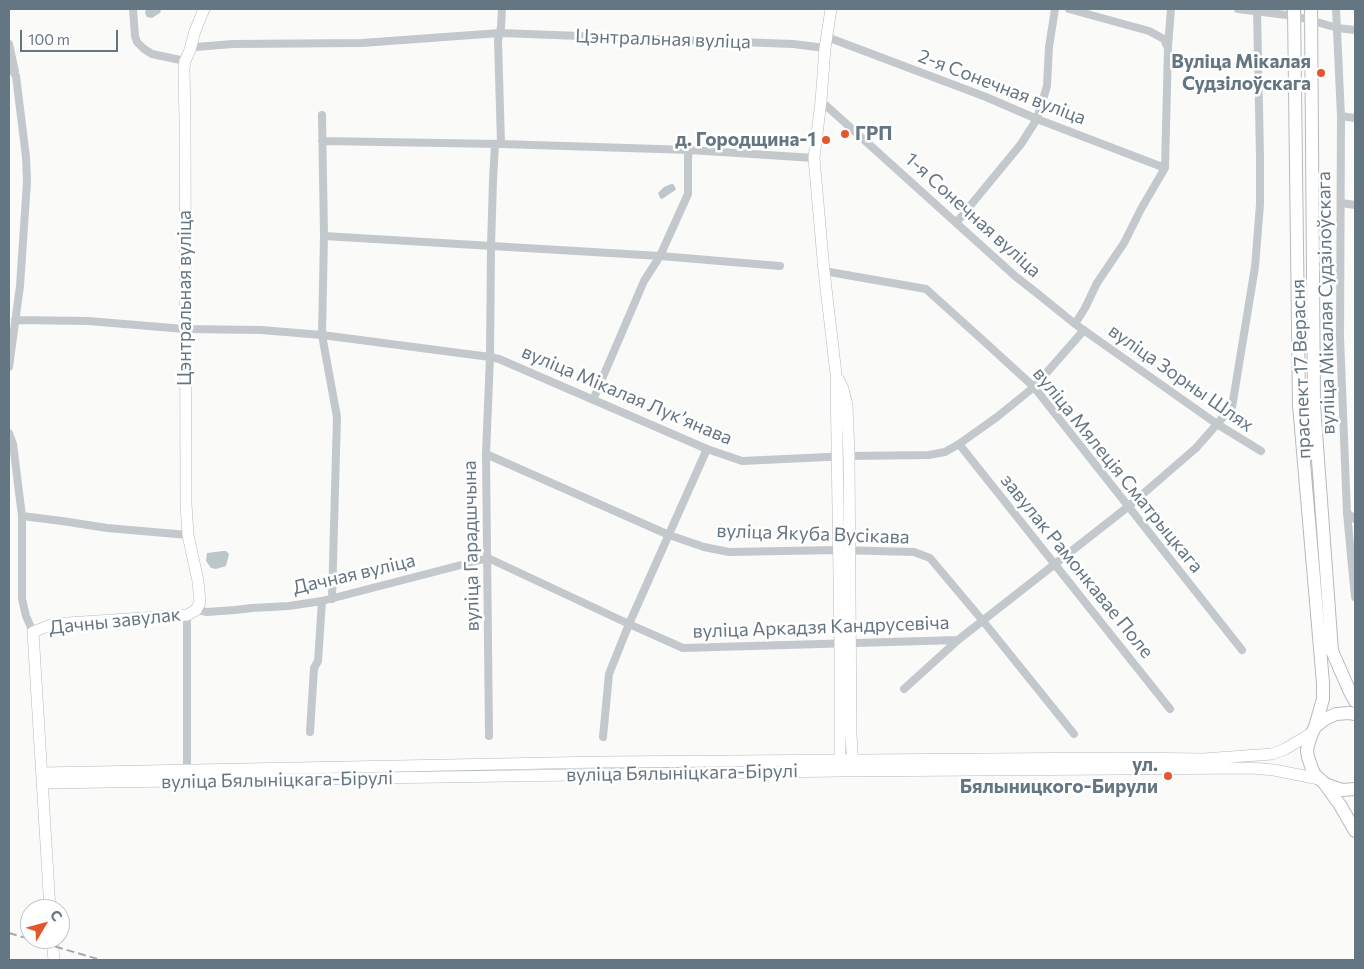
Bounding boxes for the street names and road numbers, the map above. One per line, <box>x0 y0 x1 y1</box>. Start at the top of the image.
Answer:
street label: Цэнтральная вуліца <box>575 25 751 53</box>
street label: 2-я Сонечная вуліца <box>915 45 1089 129</box>
street label: 1-я Сонечная вуліца <box>900 148 1046 282</box>
street label: вуліца Мікалая Судзілоўскага <box>1312 171 1340 435</box>
street label: Цэнтральная вуліца <box>174 210 196 386</box>
street label: праспект 17 Верасня <box>1286 279 1316 459</box>
street label: вуліца Зорны Шлях <box>1104 319 1258 437</box>
street label: вуліца Мікалая Лукʼянава <box>518 340 736 450</box>
street label: вуліца Мялеція Сматрыцкага <box>1028 363 1208 577</box>
street label: вуліца Гарадшчына <box>458 460 484 632</box>
street label: завулак Рамонкавае Поле <box>996 469 1158 663</box>
street label: вуліца Якуба Вусікава <box>716 519 910 549</box>
street label: Дачная вуліца <box>290 549 418 599</box>
street label: Дачны завулак <box>48 603 182 639</box>
street label: вуліца Аркадзя Кандрусевіча <box>692 611 950 643</box>
street label: вуліца Бялыніцкага-Бірулі <box>566 760 798 786</box>
street label: вуліца Бялыніцкага-Бірулі <box>161 767 393 793</box>

